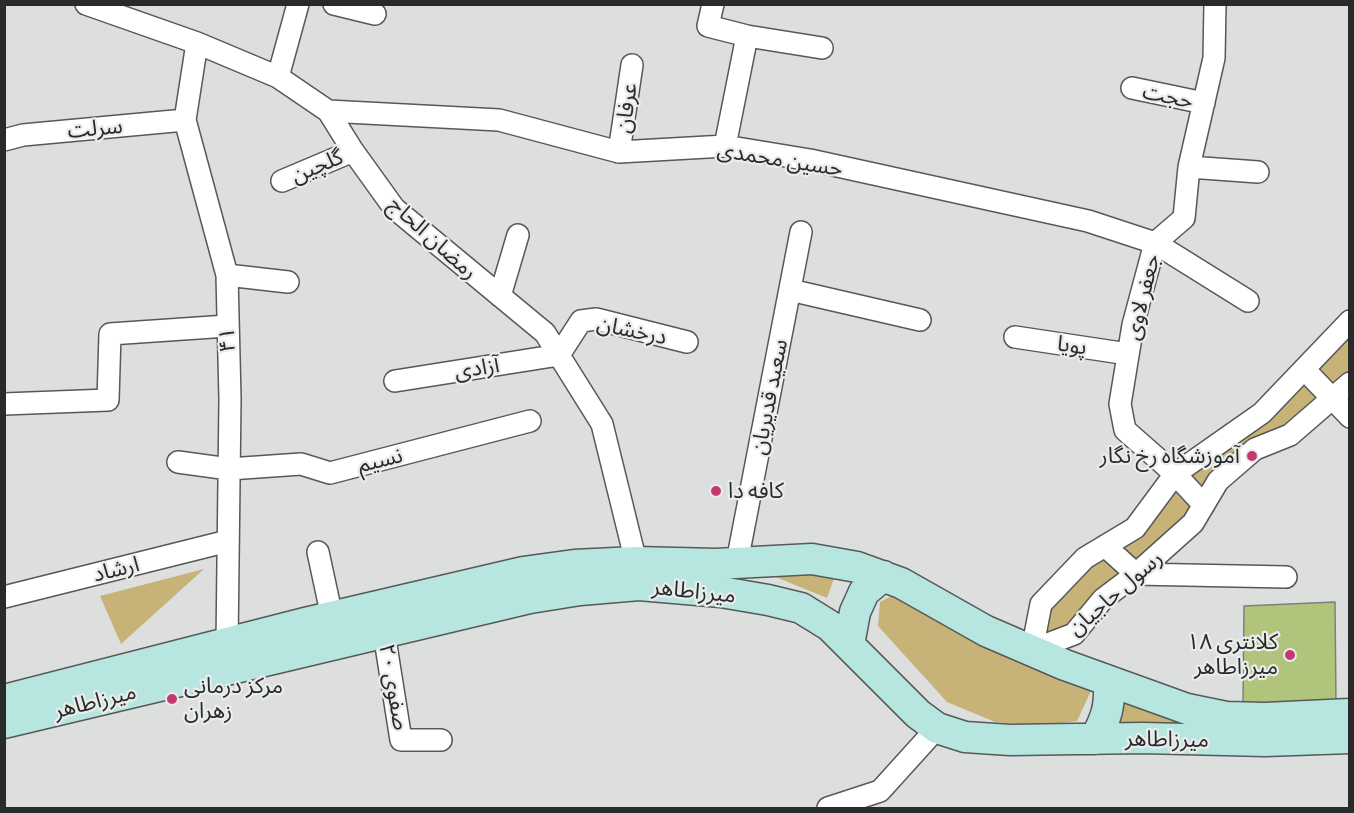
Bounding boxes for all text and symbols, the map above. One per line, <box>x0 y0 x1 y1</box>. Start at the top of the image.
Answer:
street label: حجت <box>1140 78 1196 114</box>
street label: عرفان <box>609 81 643 135</box>
street label: سرلت <box>66 112 124 144</box>
street label: حسین محمدی <box>715 136 845 182</box>
street label: گلچین <box>287 143 347 189</box>
street label: رمضان الحاج <box>383 191 483 285</box>
street label: جعفر لاوی <box>1119 251 1165 343</box>
street label: درخشان <box>595 310 669 350</box>
street label: ۴۱ <box>213 327 241 353</box>
street label: پویا <box>1055 330 1089 360</box>
street label: سعید قدیریان <box>745 337 793 457</box>
street label: آزادی <box>453 351 501 385</box>
street label: نسیم <box>355 442 405 478</box>
place label: آموزشگاه رخ نگار <box>1100 443 1240 469</box>
marker: آموزشگاه رخ نگار <box>1245 449 1259 463</box>
place label: کافه دا <box>728 478 784 504</box>
marker: کافه دا <box>709 484 723 498</box>
street label: رسول حاجیان <box>1062 545 1168 641</box>
street label: ارشاد <box>90 551 142 587</box>
street label: میرزاطاهر <box>651 573 737 609</box>
place label: کلانتری ۱۸ میرزاطاهر <box>1187 629 1278 680</box>
street label: صفوی ۲۰ <box>373 642 415 732</box>
marker: کلانتری ۱۸ میرزاطاهر <box>1283 648 1297 662</box>
place label: مرکز درمانی زهران <box>184 673 283 724</box>
street label: میرزاطاهر <box>51 678 139 724</box>
marker: مرکز درمانی زهران <box>165 692 179 706</box>
street label: میرزاطاهر <box>1125 725 1209 753</box>

